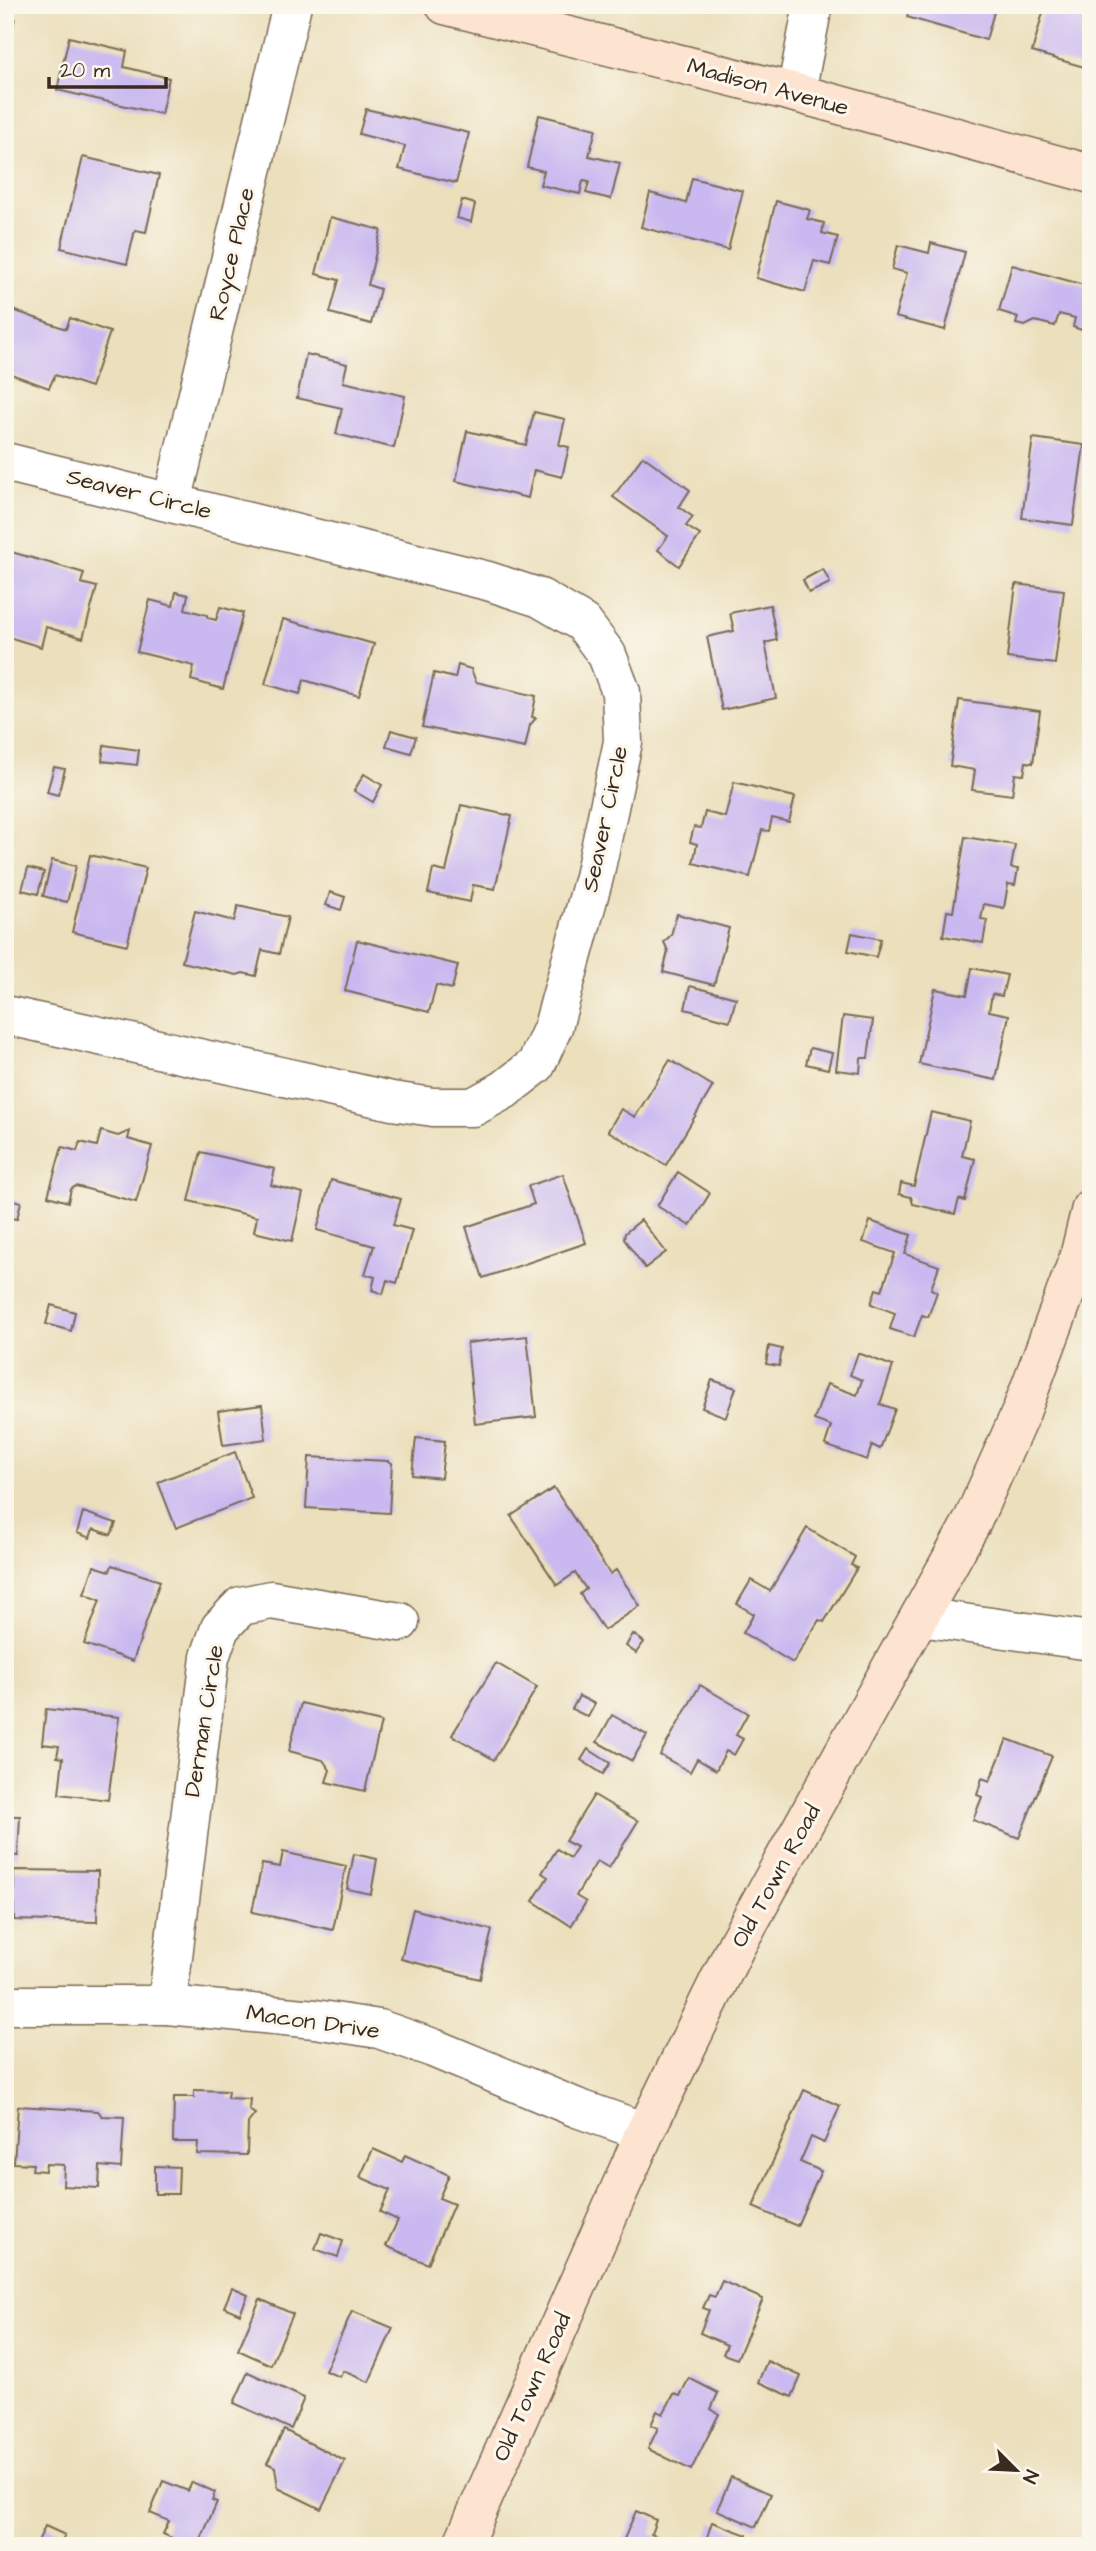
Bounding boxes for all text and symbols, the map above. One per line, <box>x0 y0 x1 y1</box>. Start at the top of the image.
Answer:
scale bar <box>49 46 166 90</box>
street label: Madison Avenue <box>684 50 852 124</box>
text: 20 m <box>60 56 111 85</box>
street label: Royce Place <box>201 185 264 324</box>
street label: Seaver Circle <box>63 461 215 527</box>
street label: Seaver Circle <box>574 743 636 895</box>
street label: Derman Circle <box>176 1643 232 1799</box>
street label: Old Town Road <box>723 1798 829 1953</box>
street label: Macon Drive <box>244 1997 382 2047</box>
street label: Old Town Road <box>485 2307 579 2466</box>
north arrow <box>981 2436 1050 2506</box>
text: N <box>1015 2465 1045 2487</box>

